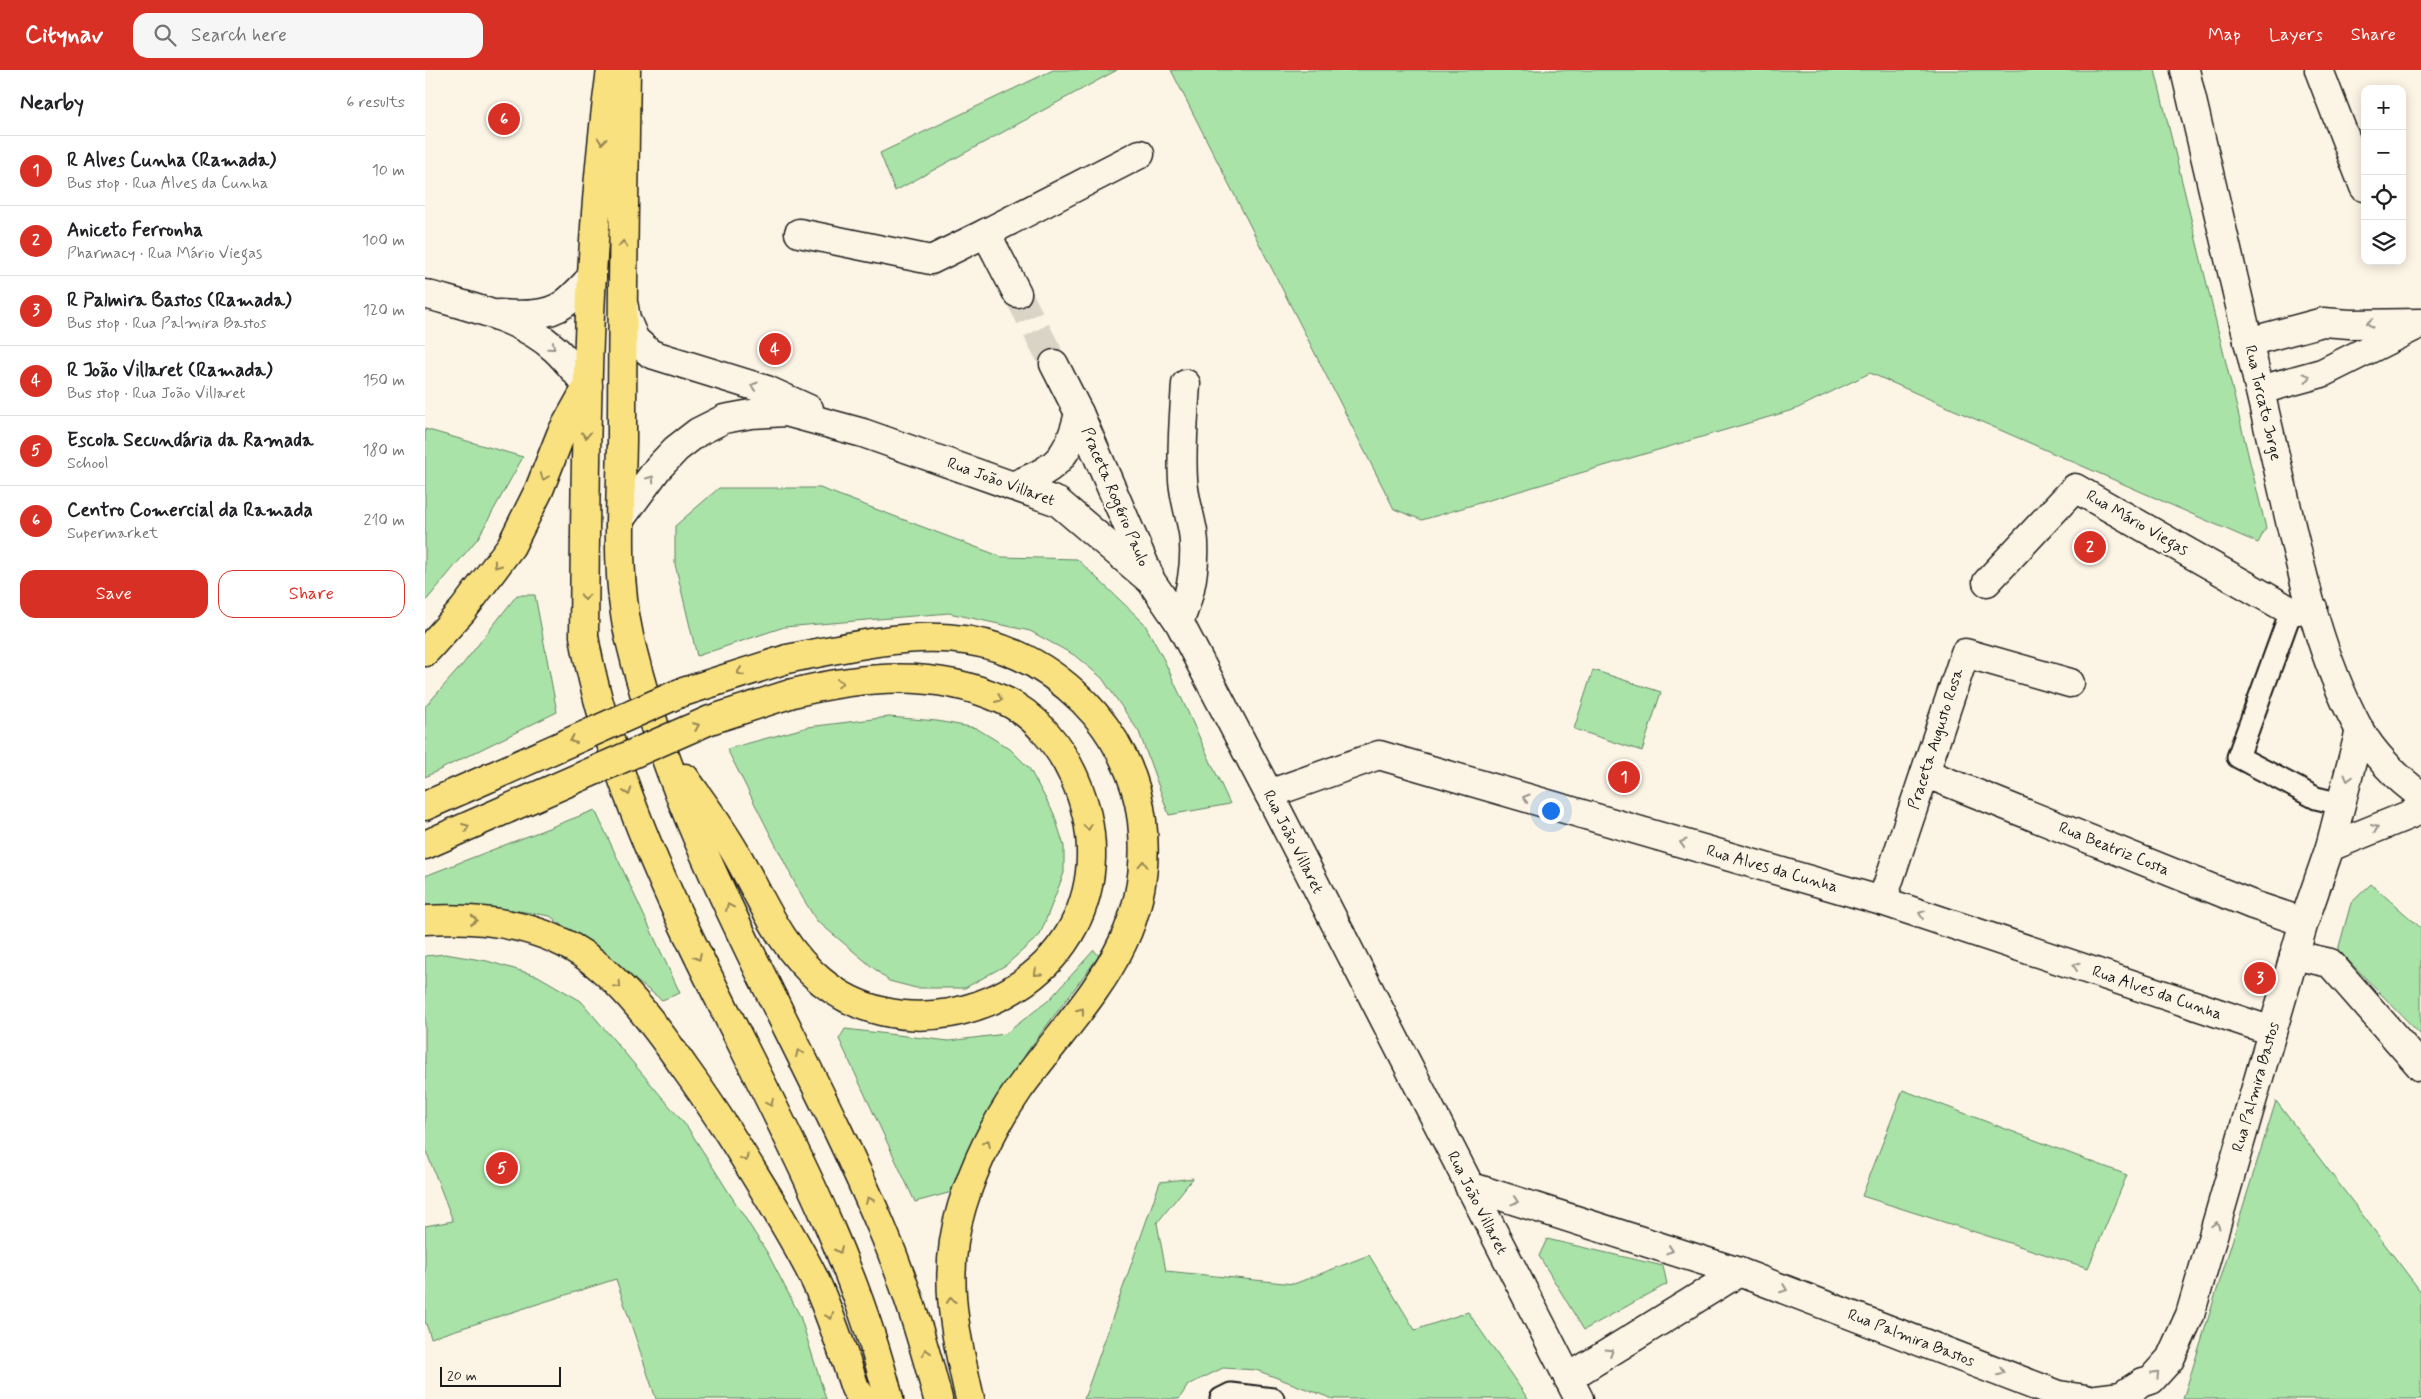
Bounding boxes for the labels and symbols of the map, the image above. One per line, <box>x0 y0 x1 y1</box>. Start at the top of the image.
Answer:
pin: 6 <box>488 100 520 138</box>
one-way arrow <box>597 138 608 146</box>
one-way arrow <box>618 240 629 248</box>
one-way arrow <box>2366 318 2374 329</box>
pin: 4 <box>759 330 791 368</box>
one-way arrow <box>546 341 555 350</box>
street label: Rua Torcato Jorge <box>2240 343 2287 463</box>
one-way arrow <box>2302 373 2310 383</box>
one-way arrow <box>751 382 759 392</box>
street label: Praceta Rogério Paulo <box>1075 424 1154 570</box>
one-way arrow <box>581 432 591 439</box>
street label: Rua João Villaret <box>944 453 1058 511</box>
one-way arrow <box>540 473 550 481</box>
one-way arrow <box>645 475 654 485</box>
street label: Rua Mário Viegas <box>2082 485 2192 562</box>
pin: 2 <box>2074 528 2106 566</box>
one-way arrow <box>494 559 503 569</box>
one-way arrow <box>579 594 590 602</box>
street label: Praceta Augusto Rosa <box>1903 665 1969 812</box>
one-way arrow <box>736 667 745 677</box>
one-way arrow <box>837 678 845 689</box>
one-way arrow <box>994 692 1003 703</box>
one-way arrow <box>691 722 700 733</box>
one-way arrow <box>569 733 578 744</box>
pin: 1 <box>1608 758 1640 796</box>
one-way arrow <box>2343 773 2354 782</box>
one-way arrow <box>622 787 632 795</box>
street label: Rua João Villaret <box>1258 787 1328 897</box>
one-way arrow <box>1523 793 1531 803</box>
your location <box>1538 798 1564 824</box>
street label: Rua Beatriz Costa <box>2055 817 2173 881</box>
one-way arrow <box>461 823 470 834</box>
one-way arrow <box>1082 823 1093 831</box>
one-way arrow <box>2371 824 2379 834</box>
one-way arrow <box>1679 838 1687 848</box>
street label: Rua Alves da Cunha <box>1704 840 1840 898</box>
one-way arrow <box>1138 860 1149 868</box>
one-way arrow <box>724 903 735 912</box>
one-way arrow <box>1918 910 1927 920</box>
one-way arrow <box>470 914 478 925</box>
one-way arrow <box>692 952 702 961</box>
pin: 3 <box>2244 959 2276 997</box>
street label: Rua Alves da Cunha <box>2089 961 2225 1025</box>
one-way arrow <box>2072 962 2081 972</box>
one-way arrow <box>1034 968 1043 976</box>
one-way arrow <box>612 979 621 988</box>
one-way arrow <box>1075 1007 1084 1017</box>
street label: Rua Palmira Bastos <box>2227 1020 2285 1154</box>
one-way arrow <box>795 1049 805 1058</box>
one-way arrow <box>764 1097 774 1106</box>
one-way arrow <box>981 1139 991 1148</box>
street label: Rua João Villaret <box>1442 1148 1512 1258</box>
pin: 5 <box>486 1149 518 1187</box>
one-way arrow <box>739 1152 749 1161</box>
one-way arrow <box>1511 1195 1519 1205</box>
one-way arrow <box>865 1196 876 1205</box>
one-way arrow <box>2210 1221 2220 1229</box>
one-way arrow <box>1666 1244 1674 1254</box>
one-way arrow <box>832 1245 843 1254</box>
one-way arrow <box>1780 1283 1788 1293</box>
one-way arrow <box>946 1295 957 1303</box>
street label: Rua Palmira Bastos <box>1845 1304 1977 1372</box>
one-way arrow <box>824 1311 834 1320</box>
one-way arrow <box>921 1348 931 1357</box>
one-way arrow <box>1604 1348 1613 1358</box>
scale bar <box>440 1364 561 1387</box>
one-way arrow <box>1997 1367 2005 1377</box>
one-way arrow <box>2150 1371 2159 1380</box>

